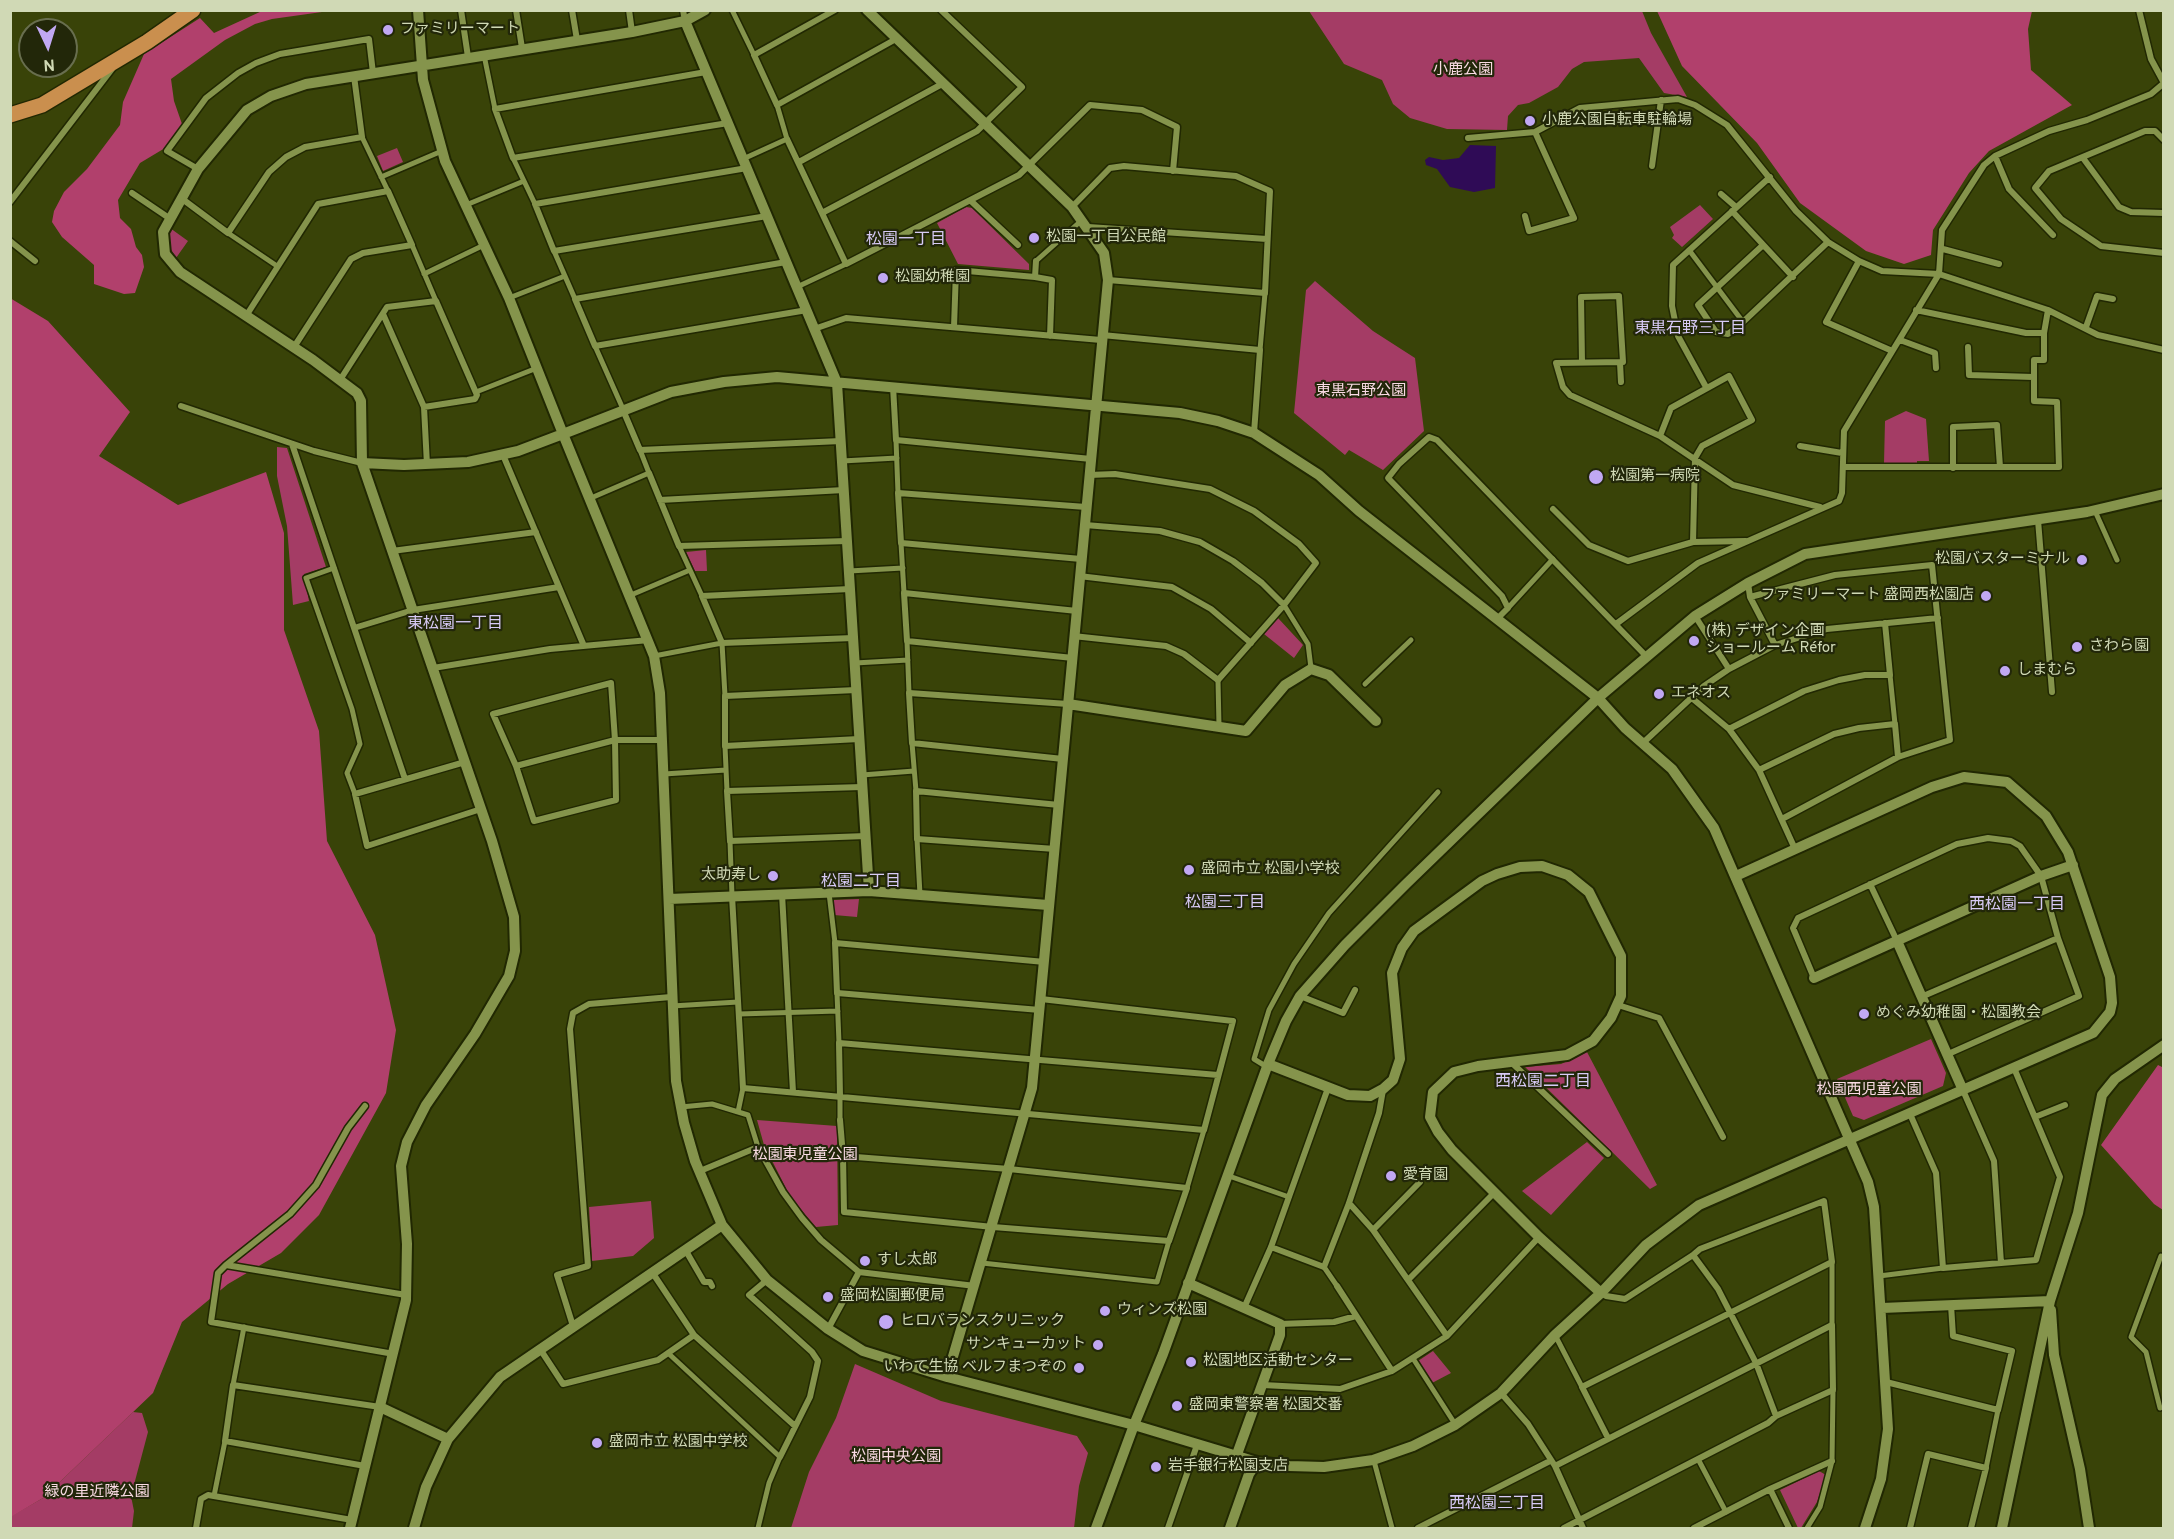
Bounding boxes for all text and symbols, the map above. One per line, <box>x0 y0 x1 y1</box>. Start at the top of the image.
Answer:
north arrow <box>18 18 78 78</box>
place label: ファミリーマート <box>400 21 520 39</box>
marker: ファミリーマート <box>381 23 395 37</box>
text: N <box>43 54 56 74</box>
park label: 小鹿公園 <box>1433 62 1493 80</box>
place label: 小鹿公園自転車駐輪場 <box>1542 112 1692 130</box>
marker: 小鹿公園自転車駐輪場 <box>1523 114 1537 128</box>
place label: 松園一丁目公民館 <box>1046 229 1166 247</box>
district label: 松園一丁目 <box>866 231 946 251</box>
marker: 松園一丁目公民館 <box>1027 231 1041 245</box>
place label: 松園幼稚園 <box>895 269 970 287</box>
marker: 松園幼稚園 <box>876 271 890 285</box>
district label: 東黒石野三丁目 <box>1634 320 1746 340</box>
park label: 東黒石野公園 <box>1316 383 1406 401</box>
marker: 松園第一病院 <box>1587 468 1605 486</box>
place label: 松園第一病院 <box>1610 468 1700 486</box>
place label: 松園バスターミナル <box>1935 551 2070 569</box>
marker: 松園バスターミナル <box>2075 553 2089 567</box>
place label: ファミリーマート 盛岡西松園店 <box>1760 587 1974 605</box>
marker: ファミリーマート 盛岡西松園店 <box>1979 589 1993 603</box>
district label: 東松園一丁目 <box>407 615 503 635</box>
place label: (株) デザイン企画 ショールーム Réfor <box>1706 623 1836 658</box>
marker: (株) デザイン企画 ショールーム Réfor <box>1687 634 1701 648</box>
place label: さわら園 <box>2089 638 2149 656</box>
marker: さわら園 <box>2070 640 2084 654</box>
place label: しまむら <box>2017 662 2077 680</box>
marker: しまむら <box>1998 664 2012 678</box>
place label: エネオス <box>1671 685 1731 703</box>
marker: エネオス <box>1652 687 1666 701</box>
place label: 盛岡市立 松園小学校 <box>1201 861 1340 879</box>
marker: 盛岡市立 松園小学校 <box>1182 863 1196 877</box>
place label: 太助寿し <box>701 867 761 885</box>
marker: 太助寿し <box>766 869 780 883</box>
district label: 松園二丁目 <box>821 873 901 893</box>
district label: 松園三丁目 <box>1185 894 1265 914</box>
district label: 西松園一丁目 <box>1969 896 2065 916</box>
place label: めぐみ幼稚園・松園教会 <box>1876 1005 2041 1023</box>
marker: めぐみ幼稚園・松園教会 <box>1857 1007 1871 1021</box>
district label: 西松園二丁目 <box>1495 1073 1591 1093</box>
park label: 松園西児童公園 <box>1817 1082 1921 1100</box>
park label: 松園東児童公園 <box>753 1147 857 1165</box>
place label: 愛育園 <box>1403 1167 1448 1185</box>
marker: 愛育園 <box>1384 1169 1398 1183</box>
place label: すし太郎 <box>877 1252 937 1270</box>
marker: すし太郎 <box>858 1254 872 1268</box>
place label: 盛岡松園郵便局 <box>840 1288 945 1306</box>
marker: 盛岡松園郵便局 <box>821 1290 835 1304</box>
place label: ウィンズ松園 <box>1117 1302 1207 1320</box>
marker: ウィンズ松園 <box>1098 1304 1112 1318</box>
marker: ヒロバランスクリニック <box>877 1313 895 1331</box>
place label: ヒロバランスクリニック <box>900 1313 1065 1331</box>
place label: サンキューカット <box>966 1336 1086 1354</box>
marker: サンキューカット <box>1091 1338 1105 1352</box>
place label: 松園地区活動センター <box>1203 1353 1353 1371</box>
marker: 松園地区活動センター <box>1184 1355 1198 1369</box>
place label: いわて生協 ベルフまつぞの <box>883 1359 1067 1377</box>
marker: いわて生協 ベルフまつぞの <box>1072 1361 1086 1375</box>
place label: 盛岡東警察署 松園交番 <box>1189 1397 1343 1415</box>
marker: 盛岡東警察署 松園交番 <box>1170 1399 1184 1413</box>
place label: 盛岡市立 松園中学校 <box>609 1434 748 1452</box>
marker: 盛岡市立 松園中学校 <box>590 1436 604 1450</box>
park label: 松園中央公園 <box>851 1449 941 1467</box>
place label: 岩手銀行松園支店 <box>1168 1458 1288 1476</box>
marker: 岩手銀行松園支店 <box>1149 1460 1163 1474</box>
park label: 緑の里近隣公園 <box>45 1484 149 1502</box>
district label: 西松園三丁目 <box>1449 1495 1545 1515</box>

